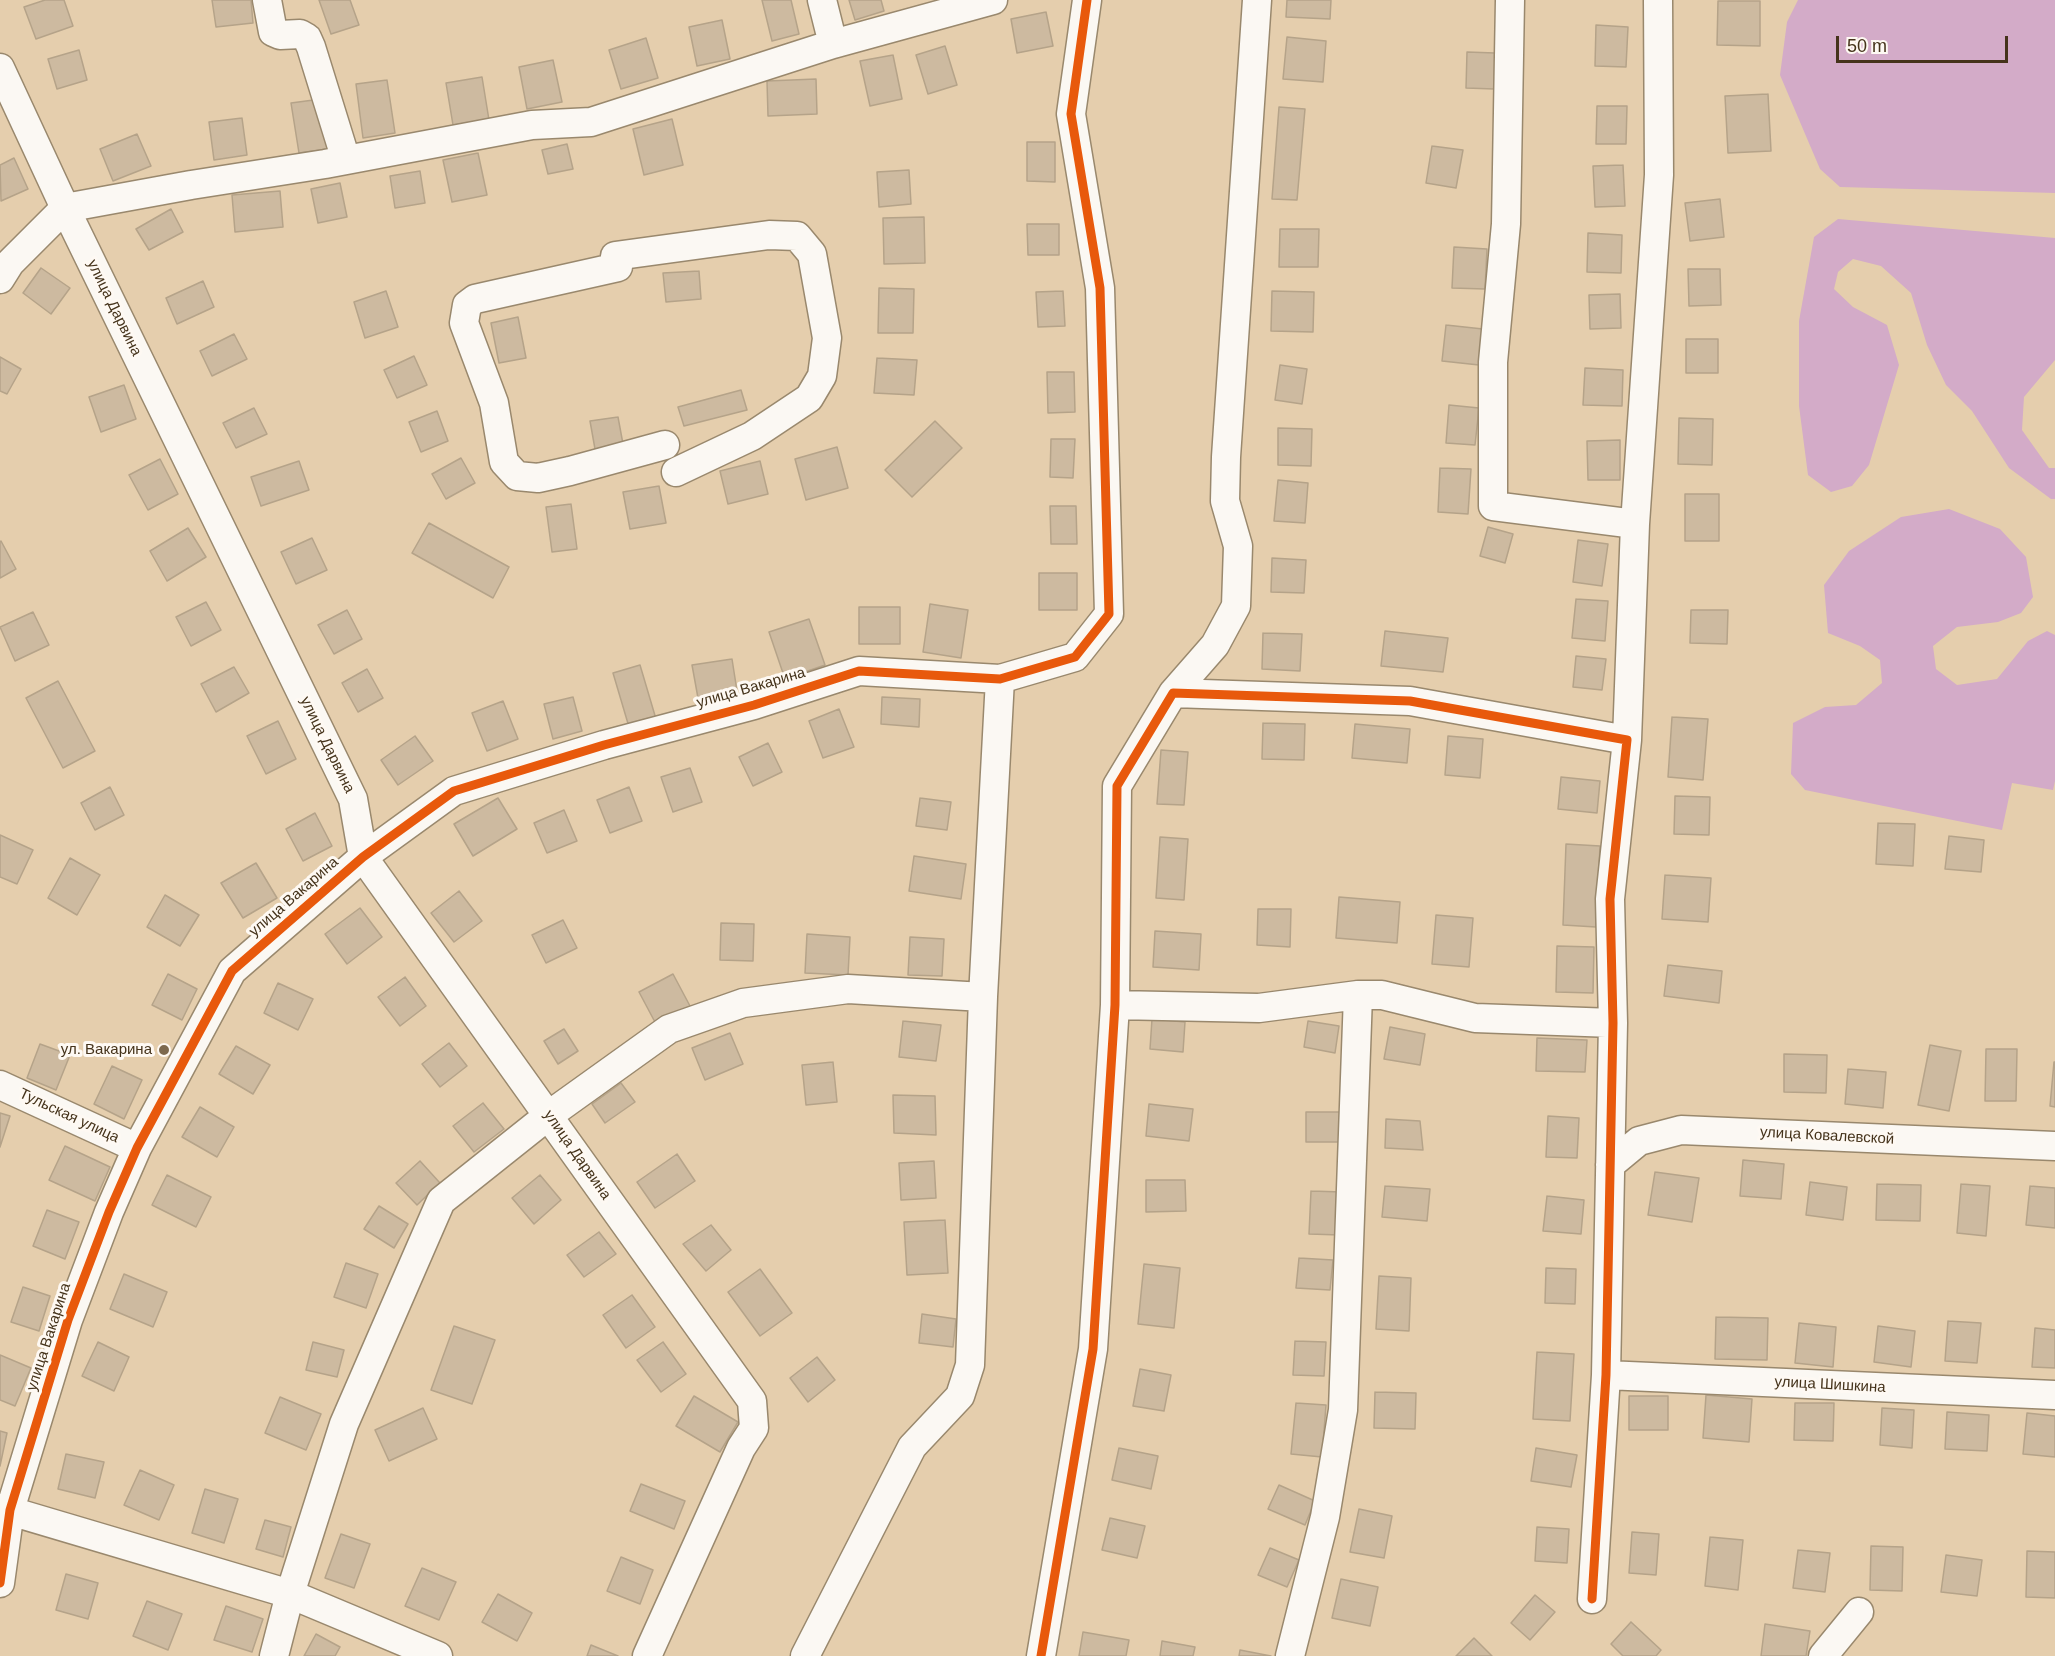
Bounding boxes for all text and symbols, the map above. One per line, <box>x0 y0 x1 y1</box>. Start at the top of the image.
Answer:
scale bar <box>1839 24 2012 62</box>
text: 50 m <box>1847 36 1887 56</box>
street label: улица Дарвина <box>83 257 145 359</box>
street label: улица Вакарина <box>695 664 807 712</box>
street label: улица Дарвина <box>296 694 358 796</box>
street label: улица Вакарина <box>246 853 342 941</box>
place label: ул. Вакарина <box>61 1041 152 1059</box>
marker: ул. Вакарина <box>157 1043 171 1057</box>
street label: Тульская улица <box>16 1085 122 1147</box>
street label: улица Дарвина <box>539 1107 615 1203</box>
street label: улица Ковалевской <box>1759 1123 1895 1149</box>
street label: улица Вакарина <box>23 1281 75 1393</box>
street label: улица Шишкина <box>1774 1373 1886 1397</box>

